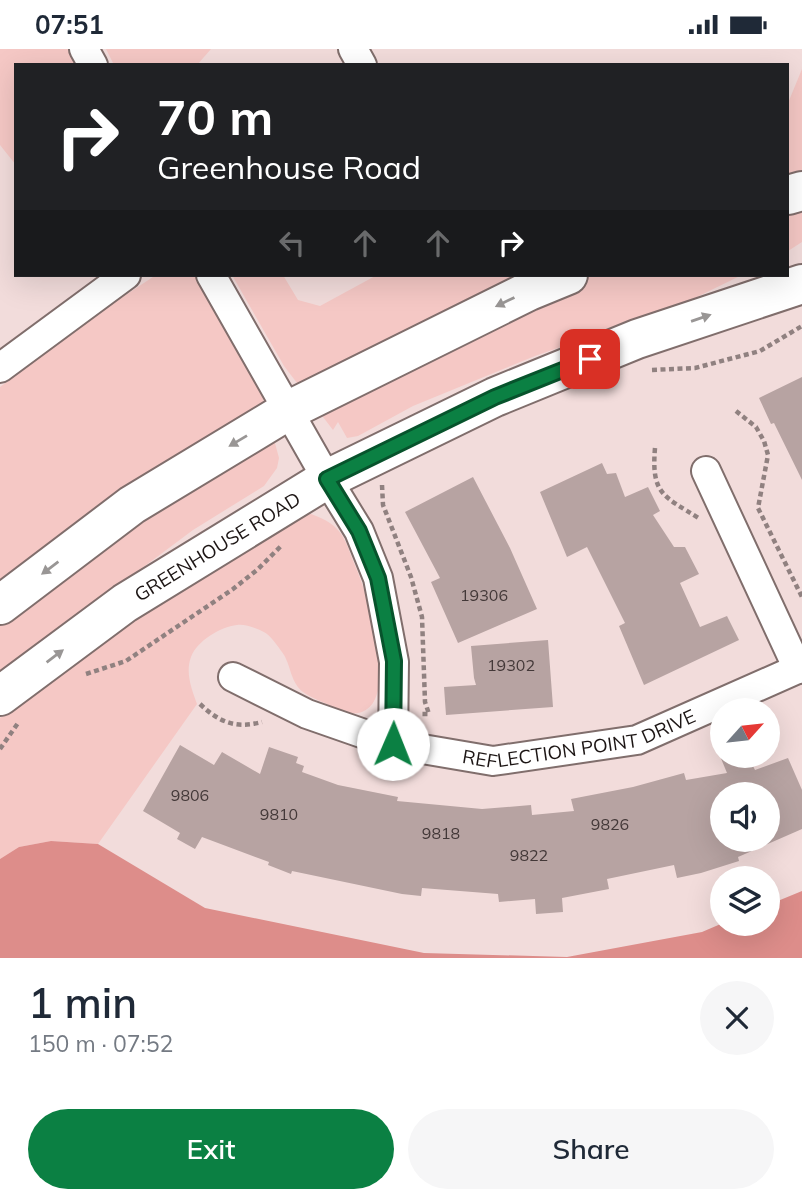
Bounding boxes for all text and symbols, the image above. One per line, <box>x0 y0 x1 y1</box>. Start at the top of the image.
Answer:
text: 07:51 <box>35 8 104 41</box>
text: 70 m <box>157 86 273 147</box>
icon: right <box>42 91 133 182</box>
text: Greenhouse Road <box>157 147 421 187</box>
icon: left <box>273 224 311 262</box>
icon: ahead <box>346 224 384 262</box>
icon: ahead <box>419 224 457 262</box>
icon: right <box>492 224 530 262</box>
one-way arrow <box>495 297 515 308</box>
one-way arrow <box>691 312 712 323</box>
pin <box>560 329 620 389</box>
icon: arrive <box>571 340 609 378</box>
one-way arrow <box>229 435 248 447</box>
street label: GREENHOUSE ROAD <box>130 486 305 606</box>
one-way arrow <box>41 560 59 575</box>
house number: 19306 <box>460 585 508 605</box>
one-way arrow <box>46 649 64 663</box>
house number: 19302 <box>487 655 535 675</box>
north arrow <box>710 698 780 768</box>
map controls <box>710 698 780 936</box>
street label: REFLECTION POINT DRIVE <box>461 704 699 774</box>
position arrow <box>356 707 430 781</box>
button: sound <box>710 782 780 852</box>
house number: 9806 <box>171 785 209 805</box>
house number: 9810 <box>260 804 298 824</box>
house number: 9826 <box>591 814 629 834</box>
house number: 9818 <box>422 823 460 843</box>
house number: 9822 <box>510 845 548 865</box>
button: layers <box>710 866 780 936</box>
text: 1 min <box>28 976 137 1029</box>
button: close <box>700 981 774 1055</box>
text: 150 m · 07:52 <box>28 1029 173 1058</box>
button: Exit <box>28 1109 394 1189</box>
button: Share <box>408 1109 774 1189</box>

